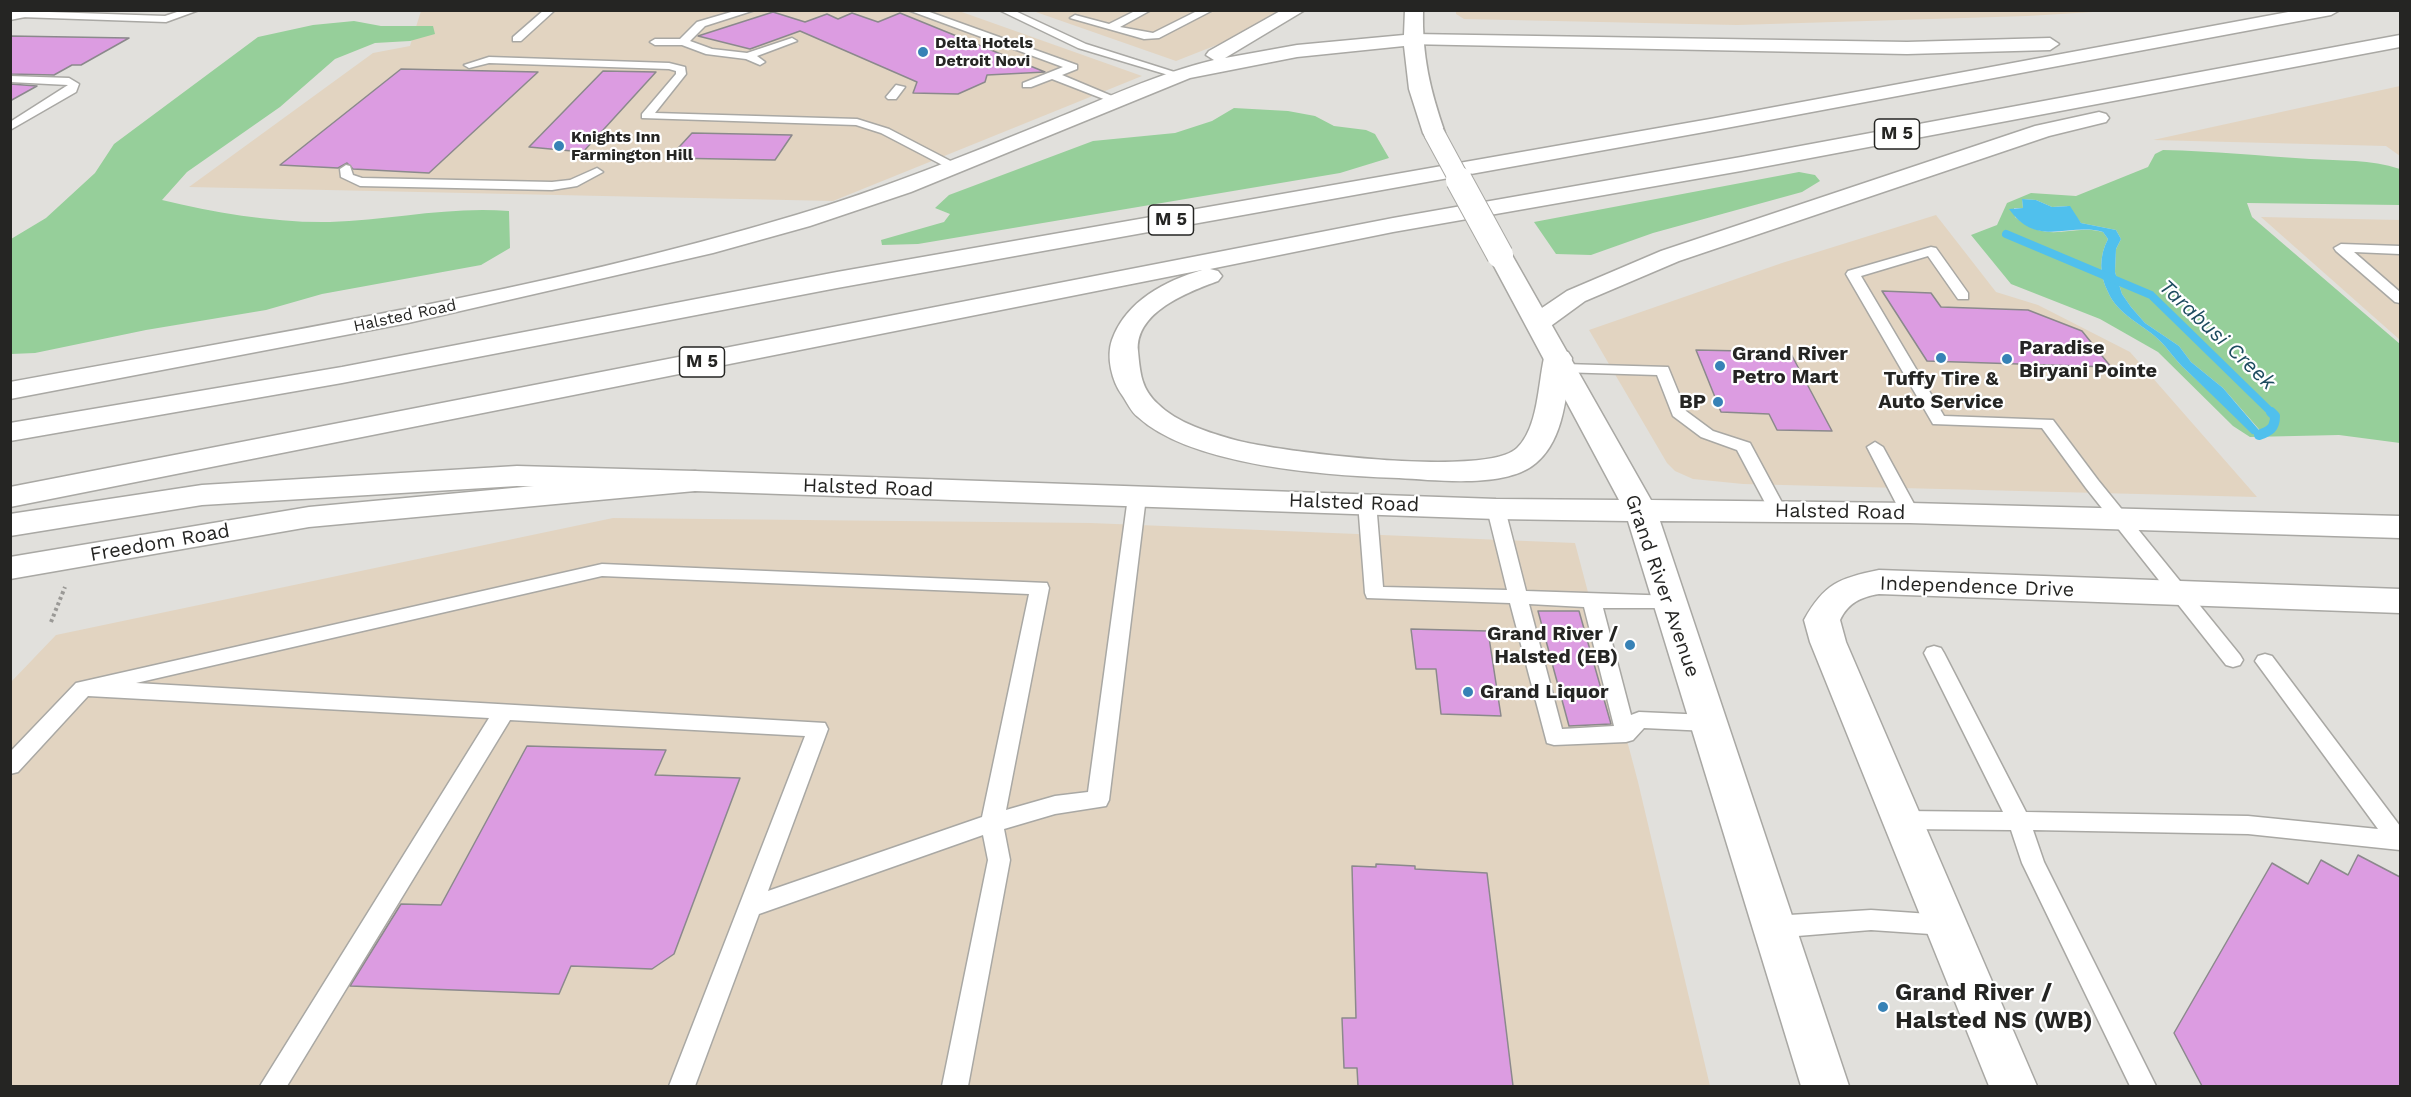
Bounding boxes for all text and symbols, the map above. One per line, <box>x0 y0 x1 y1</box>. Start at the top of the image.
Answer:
place label: Delta Hotels Detroit Novi <box>935 33 1033 71</box>
marker: Delta Hotels Detroit Novi <box>916 45 930 59</box>
road number: M 5 <box>1874 119 1920 149</box>
place label: Knights Inn Farmington Hill <box>571 127 693 165</box>
marker: Knights Inn Farmington Hill <box>552 139 566 153</box>
road number: M 5 <box>1148 205 1194 235</box>
water label: Tarabusi Creek <box>2153 275 2281 395</box>
street label: Halsted Road <box>352 296 458 336</box>
place label: Paradise Biryani Pointe <box>2019 336 2157 383</box>
place label: Grand River Petro Mart <box>1732 342 1848 389</box>
road number: M 5 <box>680 347 724 377</box>
marker: Tuffy Tire & Auto Service <box>1934 351 1948 365</box>
marker: Paradise Biryani Pointe <box>2000 352 2014 366</box>
marker: Grand River Petro Mart <box>1713 359 1727 373</box>
place label: Tuffy Tire & Auto Service <box>1878 367 2004 414</box>
place label: BP <box>1679 390 1706 414</box>
marker: BP <box>1711 395 1725 409</box>
street label: Halsted Road <box>802 474 934 502</box>
street label: Halsted Road <box>1288 489 1420 517</box>
street label: Grand River Avenue <box>1619 492 1705 680</box>
street label: Halsted Road <box>1774 499 1906 525</box>
street label: Freedom Road <box>88 519 232 567</box>
street label: Independence Drive <box>1879 572 2075 602</box>
place label: Grand River / Halsted (EB) <box>1487 622 1618 669</box>
marker: Grand River / Halsted (EB) <box>1623 638 1637 652</box>
place label: Grand Liquor <box>1480 680 1609 704</box>
marker: Grand Liquor <box>1461 685 1475 699</box>
place label: Grand River / Halsted NS (WB) <box>1895 979 2093 1035</box>
marker: Grand River / Halsted NS (WB) <box>1876 1000 1890 1014</box>

